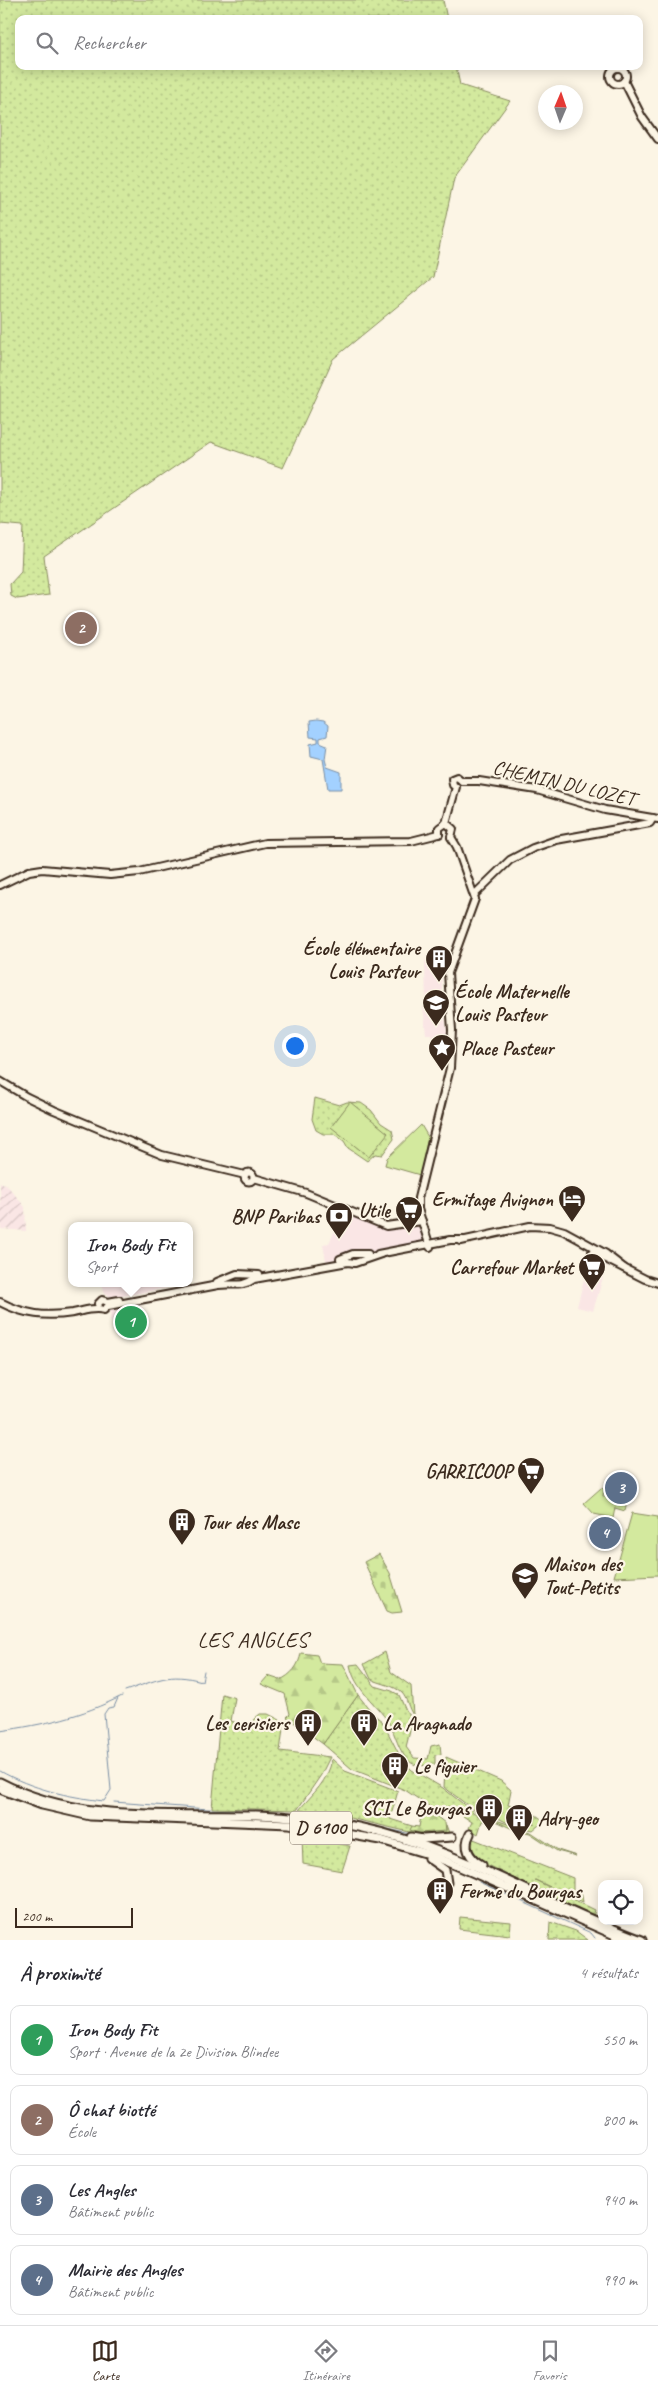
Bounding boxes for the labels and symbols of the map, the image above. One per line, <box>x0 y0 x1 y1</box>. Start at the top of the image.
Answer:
north arrow <box>538 85 583 130</box>
pin: 2 <box>65 609 97 647</box>
street label: CHEMIN DU LOZET <box>491 755 642 813</box>
place label: École élémentaire Louis Pasteur <box>303 936 423 984</box>
building icon: École élémentaire Louis Pasteur <box>424 944 454 983</box>
place label: École Maternelle Louis Pasteur <box>455 979 570 1027</box>
school or university icon: École Maternelle Louis Pasteur <box>421 988 451 1027</box>
your location <box>282 1033 308 1059</box>
place icon: Place Pasteur <box>427 1033 457 1072</box>
place label: Place Pasteur <box>461 1036 556 1061</box>
hotel icon: Ermitage Avignon <box>557 1184 587 1223</box>
place label: Ermitage Avignon <box>432 1187 554 1212</box>
supermarket icon: Utile <box>394 1195 424 1234</box>
place label: Utile <box>358 1198 391 1223</box>
bank icon: BNP Paribas <box>324 1201 354 1240</box>
place label: BNP Paribas <box>231 1204 322 1229</box>
supermarket icon: Carrefour Market <box>577 1252 607 1291</box>
place label: Carrefour Market <box>450 1255 575 1280</box>
pin: 1 <box>115 1303 147 1341</box>
supermarket icon: GARRICOOP <box>516 1456 546 1495</box>
place label: GARRICOOP <box>425 1459 516 1484</box>
pin: 3 <box>605 1469 637 1507</box>
building icon: Tour des Masc <box>167 1507 197 1546</box>
place label: Tour des Masc <box>201 1510 300 1535</box>
pin: 4 <box>589 1514 621 1552</box>
place label: Maison des Tout-Petits <box>544 1552 623 1600</box>
school or university icon: Maison des Tout-Petits <box>510 1561 540 1600</box>
district label: LES ANGLES <box>197 1626 312 1654</box>
building icon: Les cerisiers <box>293 1708 323 1747</box>
building icon: La Aragnado <box>349 1708 379 1747</box>
place label: Les cerisiers <box>205 1711 291 1736</box>
place label: La Aragnado <box>383 1711 473 1736</box>
building icon: Le figuier <box>380 1751 410 1790</box>
place label: Le figuier <box>414 1754 478 1779</box>
building icon: SCI Le Bourgas <box>474 1793 504 1832</box>
place label: SCI Le Bourgas <box>362 1796 472 1821</box>
building icon: Adry-geo <box>504 1803 534 1842</box>
place label: Adry-geo <box>538 1806 600 1831</box>
road number: D 6100 <box>290 1812 352 1845</box>
building icon: Ferme du Bourgas <box>425 1876 455 1915</box>
place label: Ferme du Bourgas <box>459 1879 583 1904</box>
scale bar <box>15 1905 132 1928</box>

